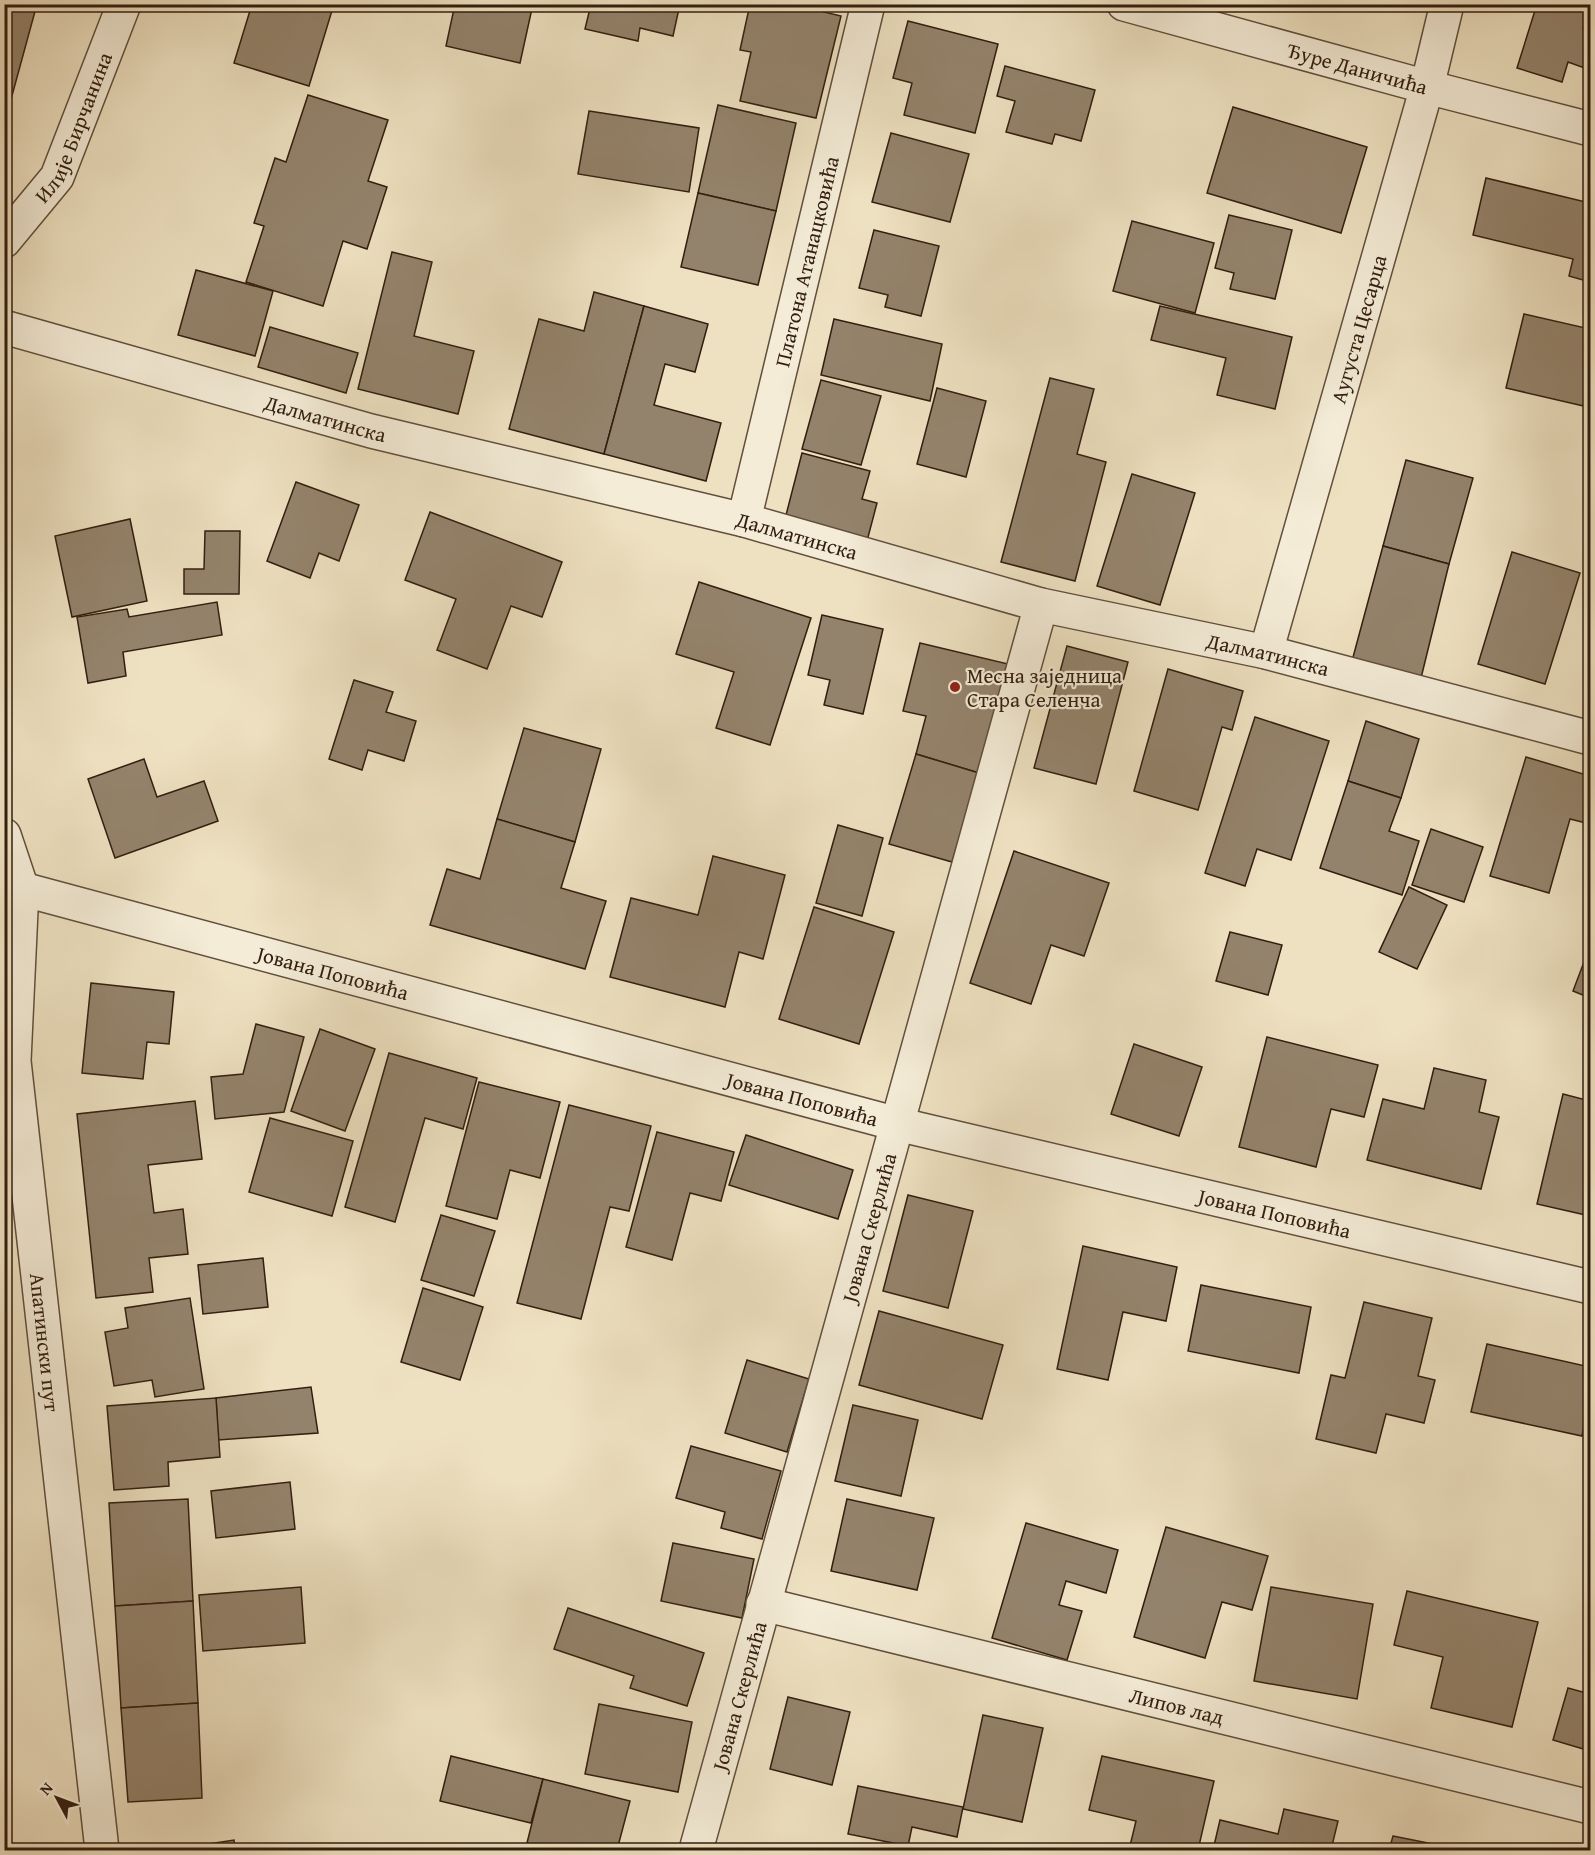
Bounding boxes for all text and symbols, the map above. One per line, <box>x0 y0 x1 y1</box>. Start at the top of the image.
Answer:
street label: Ђуре Даничића <box>1284 34 1431 102</box>
street label: Илије Бирчанина <box>26 47 119 209</box>
street label: Платона Атанацковића <box>766 153 846 370</box>
street label: Аугуста Цесарца <box>1322 251 1394 407</box>
street label: Далматинска <box>260 386 389 450</box>
street label: Далматинска <box>732 503 861 567</box>
street label: Далматинска <box>1203 624 1333 684</box>
place label: Месна заједница Стара Селенча <box>967 660 1122 715</box>
marker: Месна заједница Стара Селенча <box>948 680 962 694</box>
street label: Јована Поповића <box>251 937 412 1008</box>
street label: Јована Поповића <box>720 1063 882 1134</box>
street label: Јована Скерлића <box>832 1149 904 1309</box>
street label: Јована Поповића <box>1192 1179 1354 1246</box>
street label: Апатински пут <box>22 1271 68 1413</box>
street label: Јована Скерлића <box>702 1618 774 1777</box>
street label: Липов лад <box>1126 1679 1228 1732</box>
north arrow <box>27 1768 87 1828</box>
text: N <box>33 1776 58 1800</box>

